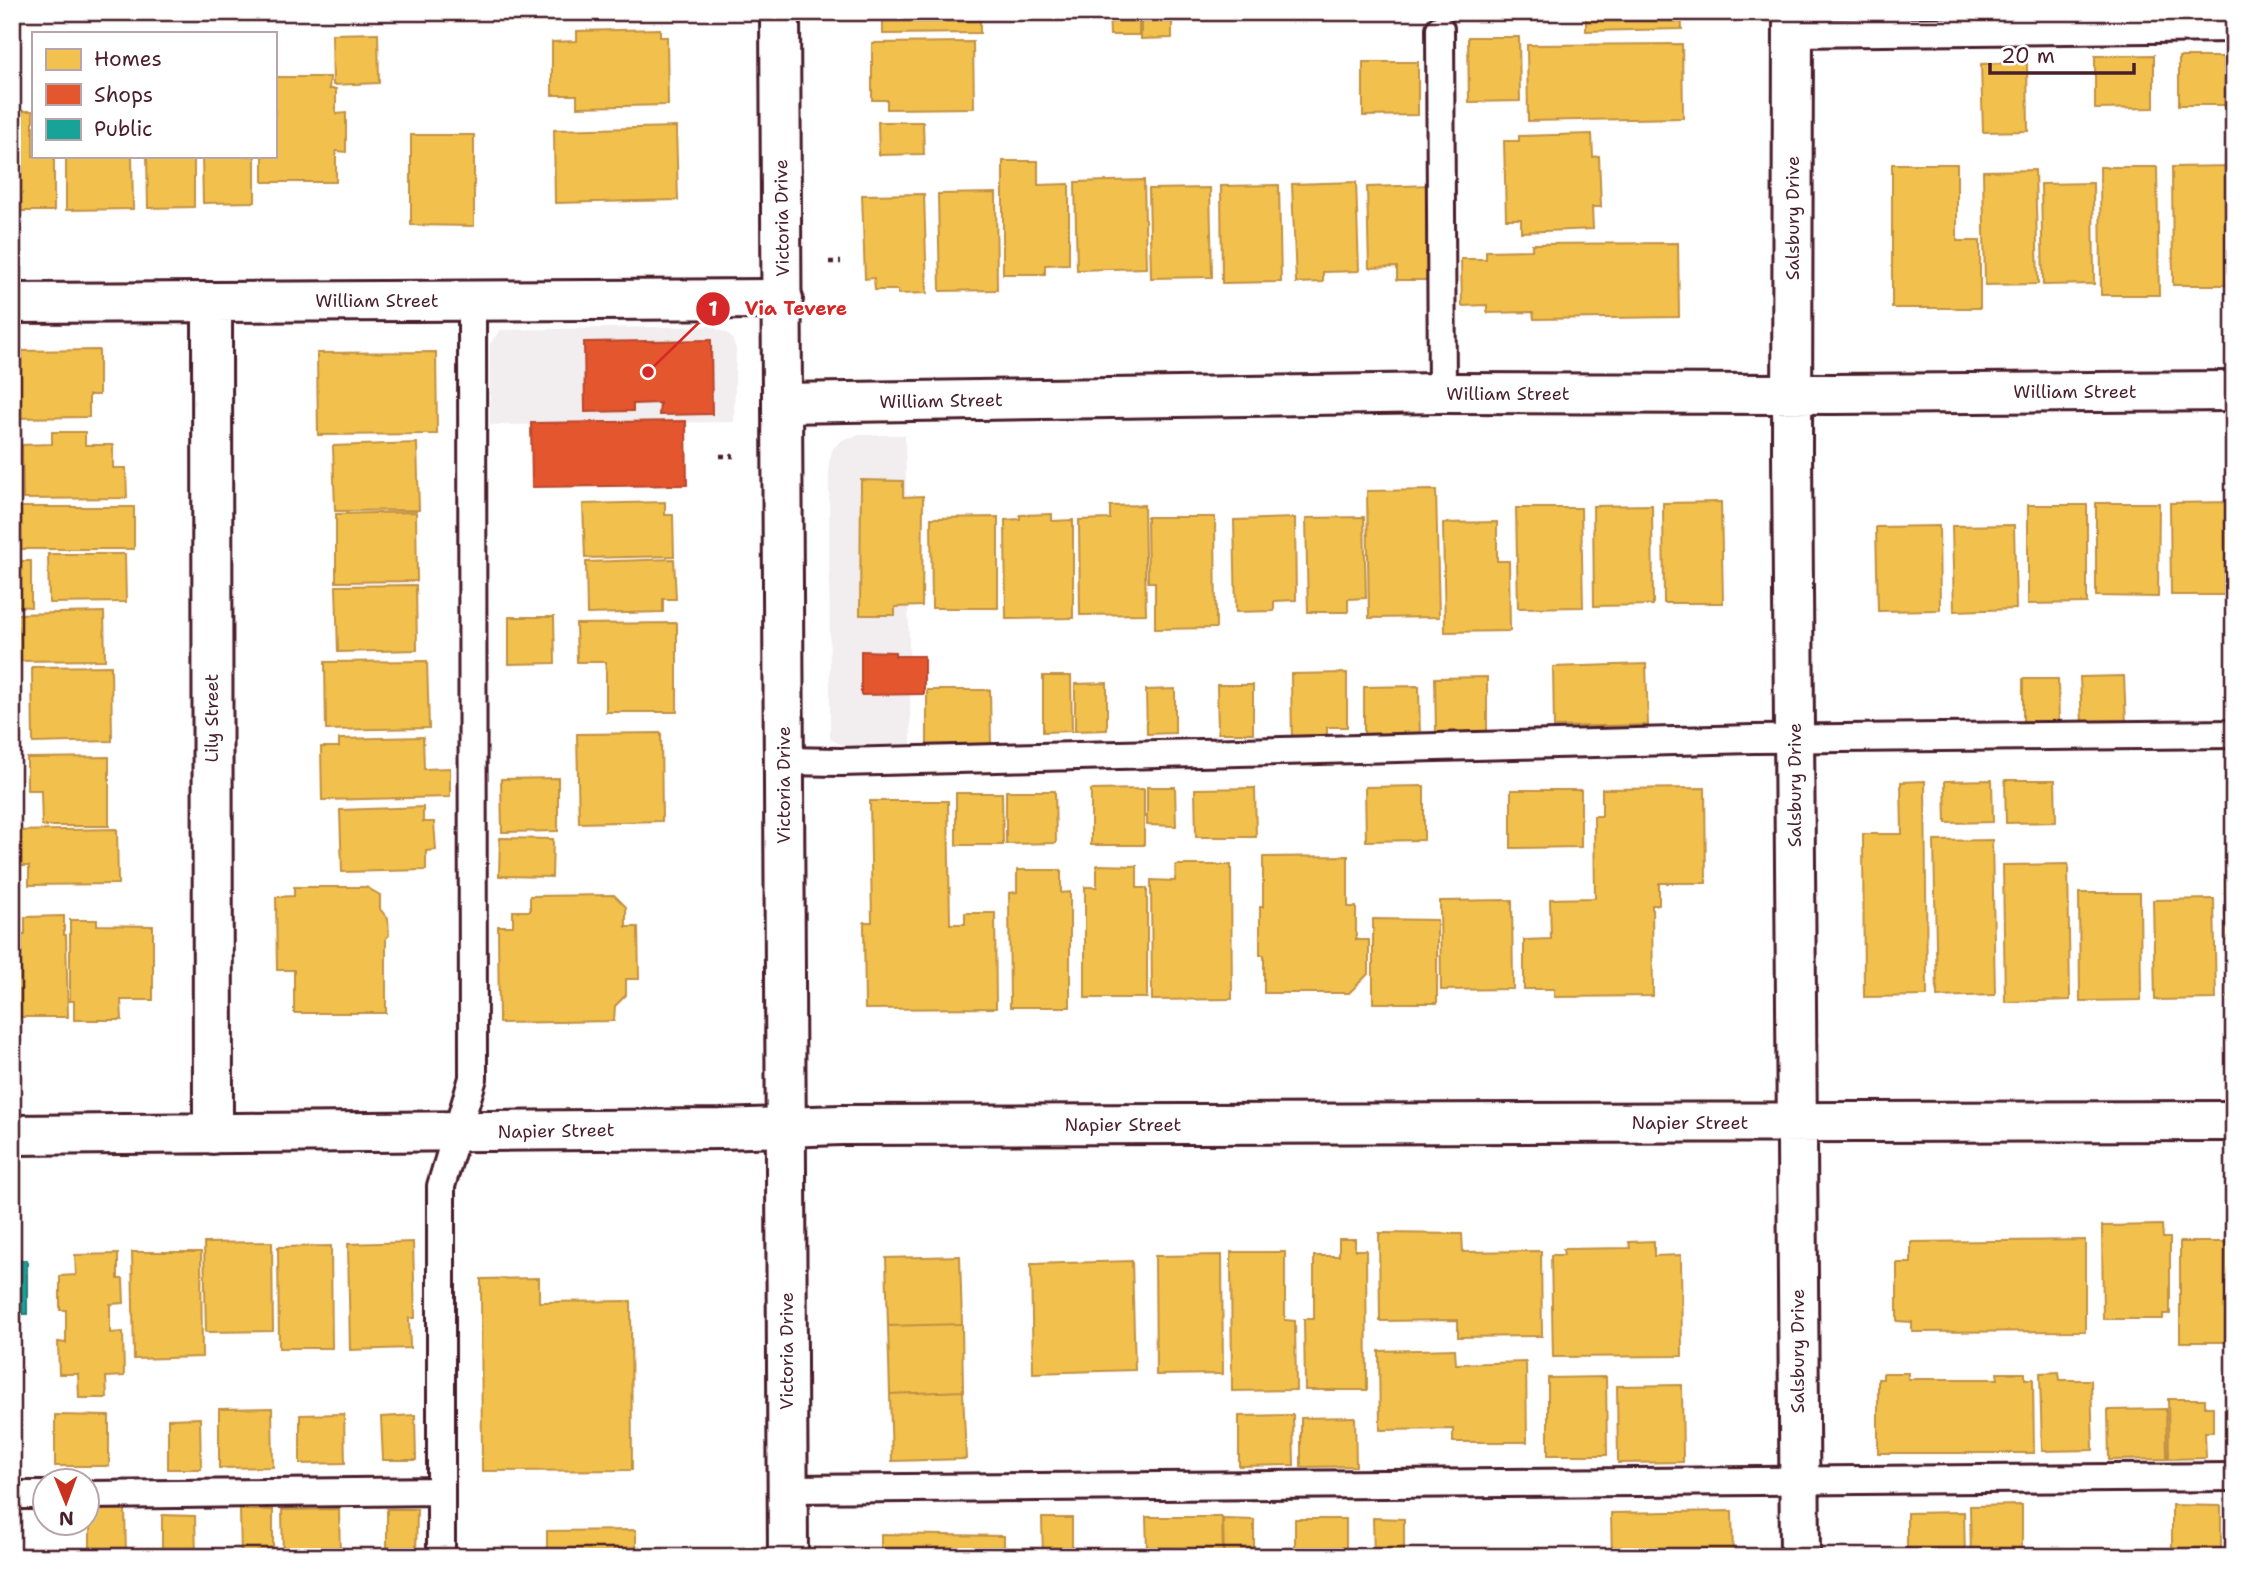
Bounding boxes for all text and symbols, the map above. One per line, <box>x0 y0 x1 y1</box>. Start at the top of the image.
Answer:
legend <box>32 32 276 158</box>
scale bar <box>1990 32 2134 76</box>
text: 20 m <box>2001 42 2055 70</box>
text: Homes <box>94 45 162 73</box>
text: Shops <box>94 81 153 109</box>
text: Public <box>94 115 153 143</box>
street label: Salsbury Drive <box>1781 156 1805 280</box>
street label: Victoria Drive <box>769 159 795 277</box>
street label: William Street <box>315 289 439 313</box>
callout: Via Tevere <box>695 289 861 329</box>
text: 1 <box>708 295 718 323</box>
text: Via Tevere <box>745 296 847 321</box>
street label: William Street <box>2013 380 2137 404</box>
street label: William Street <box>1446 382 1570 406</box>
street label: William Street <box>879 388 1003 414</box>
street label: Lily Street <box>200 673 224 762</box>
street label: Salsbury Drive <box>1783 723 1807 847</box>
street label: Victoria Drive <box>772 726 796 844</box>
street label: Napier Street <box>1632 1111 1749 1135</box>
street label: Napier Street <box>1065 1113 1182 1137</box>
street label: Napier Street <box>497 1118 615 1144</box>
street label: Salsbury Drive <box>1786 1289 1810 1413</box>
street label: Victoria Drive <box>775 1292 799 1410</box>
north arrow <box>32 1468 102 1538</box>
text: N <box>59 1506 74 1531</box>

